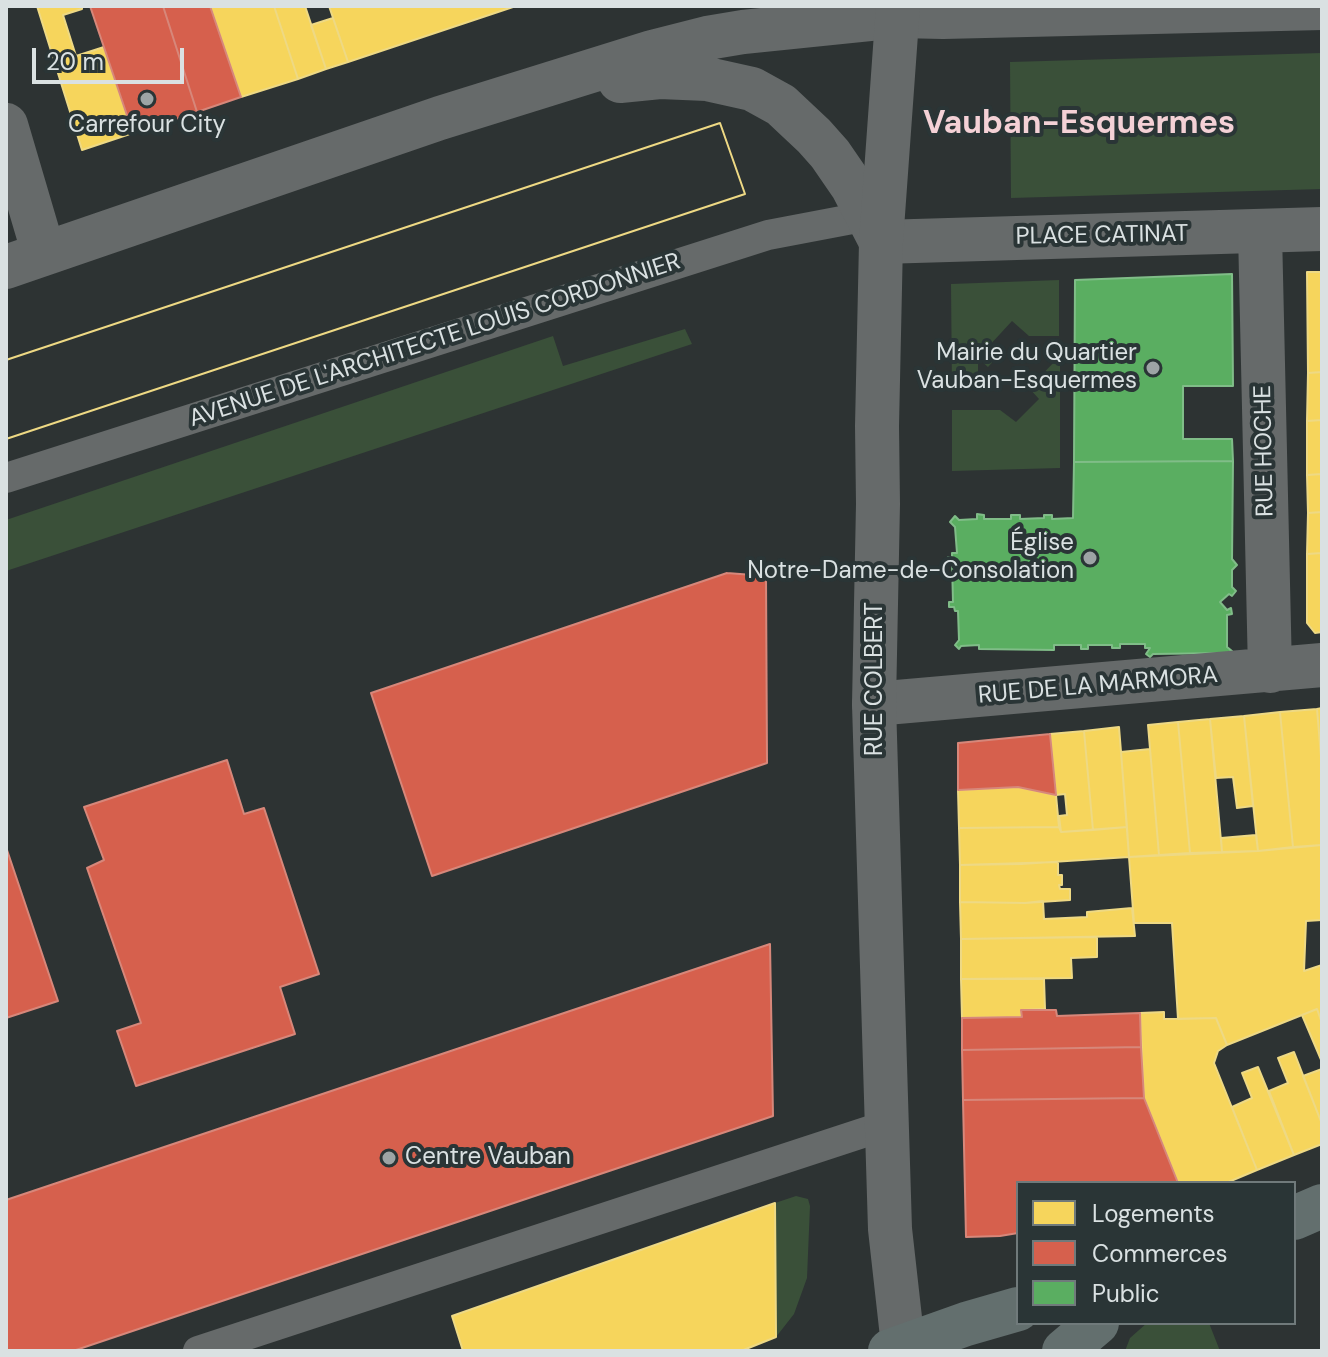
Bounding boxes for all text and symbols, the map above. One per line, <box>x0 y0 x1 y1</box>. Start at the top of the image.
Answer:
scale bar <box>36 32 188 82</box>
text: 20 m <box>46 46 104 77</box>
marker: Carrefour City <box>138 90 156 108</box>
district label: Vauban-Esquermes <box>923 106 1235 144</box>
place label: Carrefour City <box>68 112 226 140</box>
street label: PLACE CATINAT <box>1015 220 1189 252</box>
street label: AVENUE DE L'ARCHITECTE LOUIS CORDONNIER <box>186 248 684 434</box>
place label: Mairie du Quartier Vauban-Esquermes <box>917 340 1137 396</box>
marker: Mairie du Quartier Vauban-Esquermes <box>1144 359 1162 377</box>
street label: RUE HOCHE <box>1249 385 1281 517</box>
place label: Église Notre-Dame-de-Consolation <box>747 530 1074 586</box>
marker: Église Notre-Dame-de-Consolation <box>1081 549 1099 567</box>
street label: RUE COLBERT <box>862 602 890 756</box>
street label: RUE DE LA MARMORA <box>977 661 1219 711</box>
place label: Centre Vauban <box>405 1144 571 1172</box>
marker: Centre Vauban <box>380 1149 398 1167</box>
legend <box>1016 1181 1296 1325</box>
text: Logements <box>1092 1198 1215 1229</box>
text: Commerces <box>1092 1238 1228 1269</box>
text: Public <box>1092 1278 1160 1309</box>

